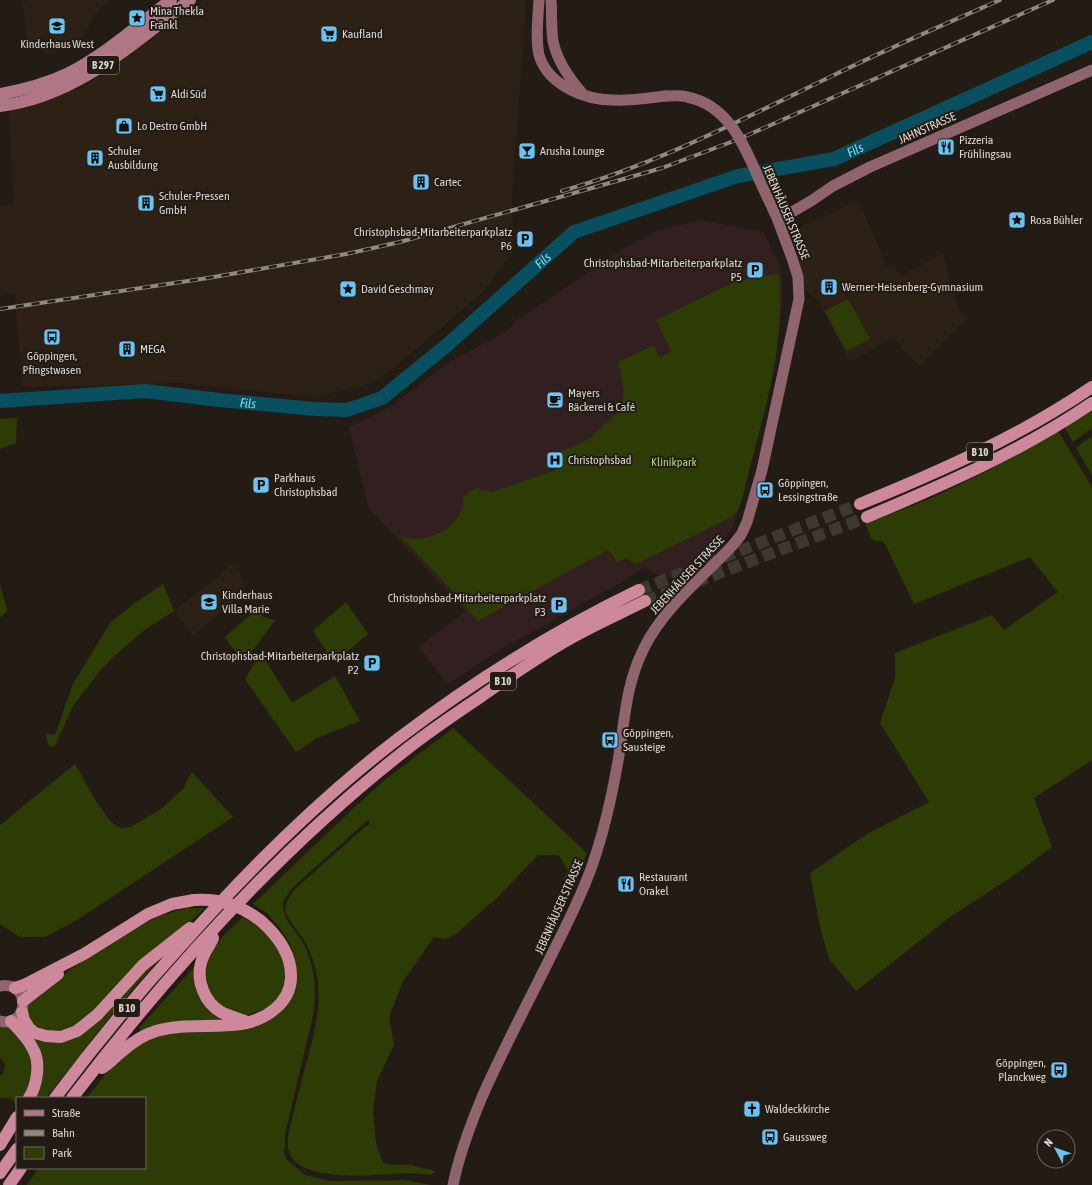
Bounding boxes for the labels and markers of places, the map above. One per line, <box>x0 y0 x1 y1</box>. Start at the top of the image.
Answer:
place label: Mina Thekla Fränkl <box>150 4 204 32</box>
place icon: Mina Thekla Fränkl <box>127 8 147 28</box>
school or university icon: Kinderhaus West <box>47 16 67 36</box>
supermarket icon: Kaufland <box>319 24 339 44</box>
place label: Kaufland <box>342 27 383 41</box>
place label: Kinderhaus West <box>20 37 94 51</box>
supermarket icon: Aldi Süd <box>148 84 168 104</box>
place label: Aldi Süd <box>171 87 207 101</box>
shop icon: Lo Destro GmbH <box>114 116 134 136</box>
place label: Lo Destro GmbH <box>137 119 207 133</box>
place label: Pizzeria Frühlingsau <box>959 133 1011 161</box>
restaurant icon: Pizzeria Frühlingsau <box>936 137 956 157</box>
bar icon: Arusha Lounge <box>517 141 537 161</box>
place label: Schuler Ausbildung <box>108 144 159 172</box>
place label: Arusha Lounge <box>540 144 605 158</box>
building icon: Schuler Ausbildung <box>85 148 105 168</box>
building icon: Cartec <box>411 172 431 192</box>
place label: Cartec <box>434 175 462 189</box>
place label: Schuler-Pressen GmbH <box>159 189 230 217</box>
building icon: Schuler-Pressen GmbH <box>136 193 156 213</box>
place icon: Rosa Bühler <box>1007 210 1027 230</box>
place label: Rosa Bühler <box>1030 213 1083 227</box>
place label: Christophsbad-Mitarbeiterparkplatz P6 <box>354 225 513 253</box>
parking icon: Christophsbad-Mitarbeiterparkplatz P6 <box>515 229 535 249</box>
place label: Christophsbad-Mitarbeiterparkplatz P5 <box>584 256 743 284</box>
parking icon: Christophsbad-Mitarbeiterparkplatz P5 <box>745 260 765 280</box>
building icon: Werner-Heisenberg-Gymnasium <box>819 277 839 297</box>
place icon: David Geschmay <box>338 279 358 299</box>
place label: Werner-Heisenberg-Gymnasium <box>842 280 983 294</box>
place label: David Geschmay <box>361 282 434 296</box>
bus stop icon: Göppingen, Pfingstwasen <box>42 327 62 347</box>
building icon: MEGA <box>117 339 137 359</box>
place label: MEGA <box>140 342 166 356</box>
place label: Göppingen, Pfingstwasen <box>23 349 81 377</box>
place label: Mayers Bäckerei & Café <box>568 386 635 414</box>
cafe icon: Mayers Bäckerei & Café <box>545 390 565 410</box>
hospital icon: Christophsbad <box>545 450 565 470</box>
place label: Christophsbad <box>568 453 631 467</box>
place label: Parkhaus Christophsbad <box>274 471 337 499</box>
parking icon: Parkhaus Christophsbad <box>251 475 271 495</box>
place label: Göppingen, Lessingstraße <box>778 476 838 504</box>
bus stop icon: Göppingen, Lessingstraße <box>755 480 775 500</box>
place label: Kinderhaus Villa Marie <box>222 588 273 616</box>
place label: Christophsbad-Mitarbeiterparkplatz P3 <box>388 591 547 619</box>
school or university icon: Kinderhaus Villa Marie <box>199 592 219 612</box>
parking icon: Christophsbad-Mitarbeiterparkplatz P3 <box>549 595 569 615</box>
place label: Christophsbad-Mitarbeiterparkplatz P2 <box>201 649 360 677</box>
parking icon: Christophsbad-Mitarbeiterparkplatz P2 <box>362 653 382 673</box>
place label: Göppingen, Sausteige <box>623 726 673 754</box>
bus stop icon: Göppingen, Sausteige <box>600 730 620 750</box>
place label: Restaurant Orakel <box>639 870 688 898</box>
restaurant icon: Restaurant Orakel <box>616 874 636 894</box>
place label: Göppingen, Planckweg <box>996 1056 1047 1084</box>
bus stop icon: Göppingen, Planckweg <box>1049 1060 1069 1080</box>
church icon: Waldeckkirche <box>742 1099 762 1119</box>
place label: Waldeckkirche <box>765 1102 830 1116</box>
bus stop icon: Gaussweg <box>760 1127 780 1147</box>
place label: Gaussweg <box>783 1130 828 1144</box>

